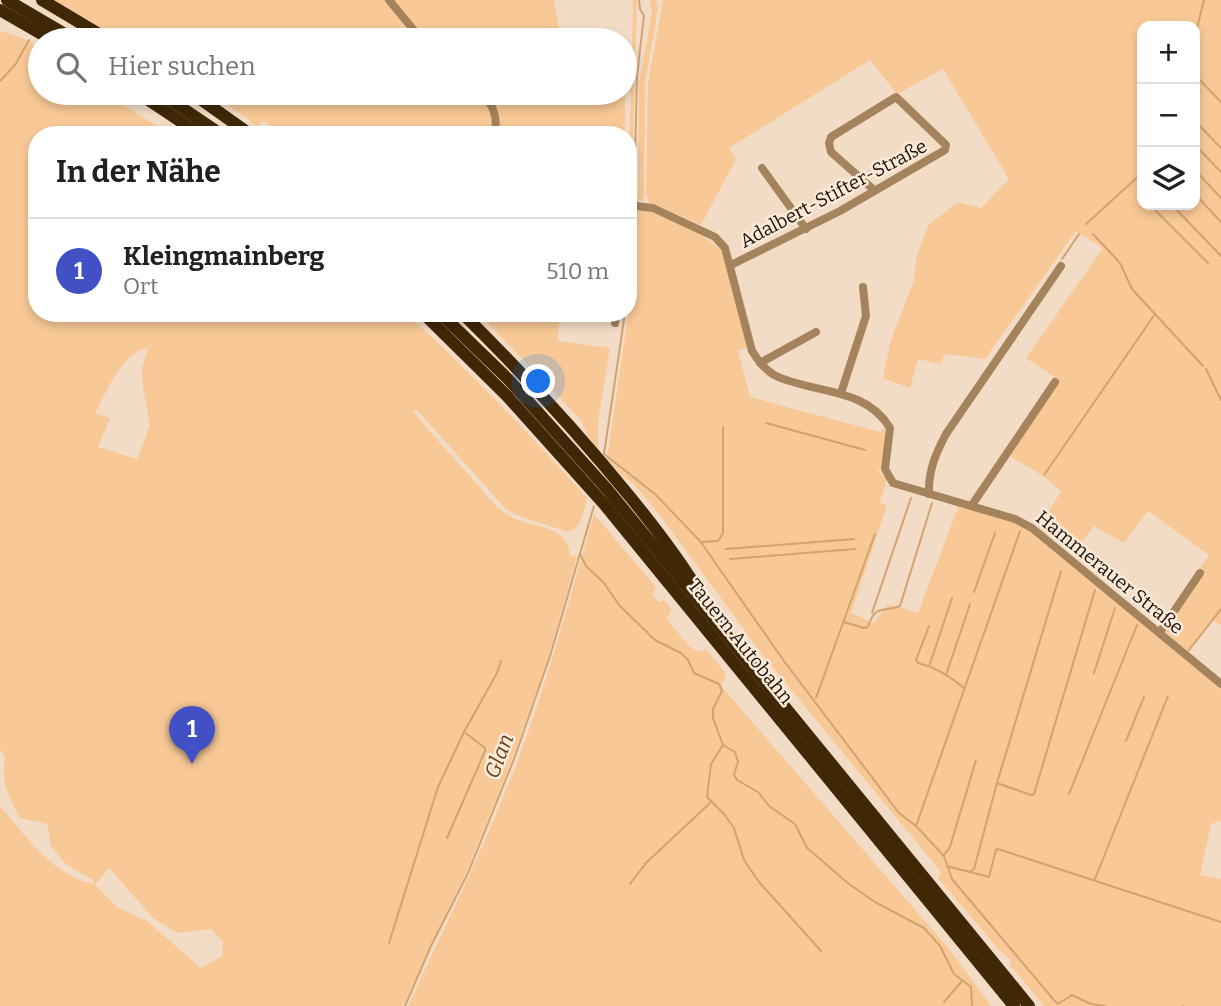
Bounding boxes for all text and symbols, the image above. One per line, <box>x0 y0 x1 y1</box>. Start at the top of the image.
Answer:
map controls <box>1137 21 1200 210</box>
button: + <box>1137 21 1200 84</box>
search box <box>28 28 637 105</box>
icon: search <box>52 48 90 86</box>
text: Hier suchen <box>108 51 256 82</box>
button: − <box>1137 84 1200 147</box>
street label: Adalbert-Stifter-Straße <box>736 134 931 253</box>
button: layers <box>1137 147 1200 210</box>
text: In der Nähe <box>56 154 221 190</box>
text: Kleingmainberg <box>123 241 325 272</box>
text: 1 <box>74 257 84 285</box>
text: 510 m <box>546 257 609 285</box>
text: Ort <box>123 272 158 300</box>
your location <box>521 364 555 398</box>
street label: Hammerauer Straße <box>1031 506 1188 639</box>
street label: Tauern Autobahn <box>683 574 798 708</box>
pin: 1 <box>169 706 215 764</box>
water label: Glan <box>479 730 519 782</box>

